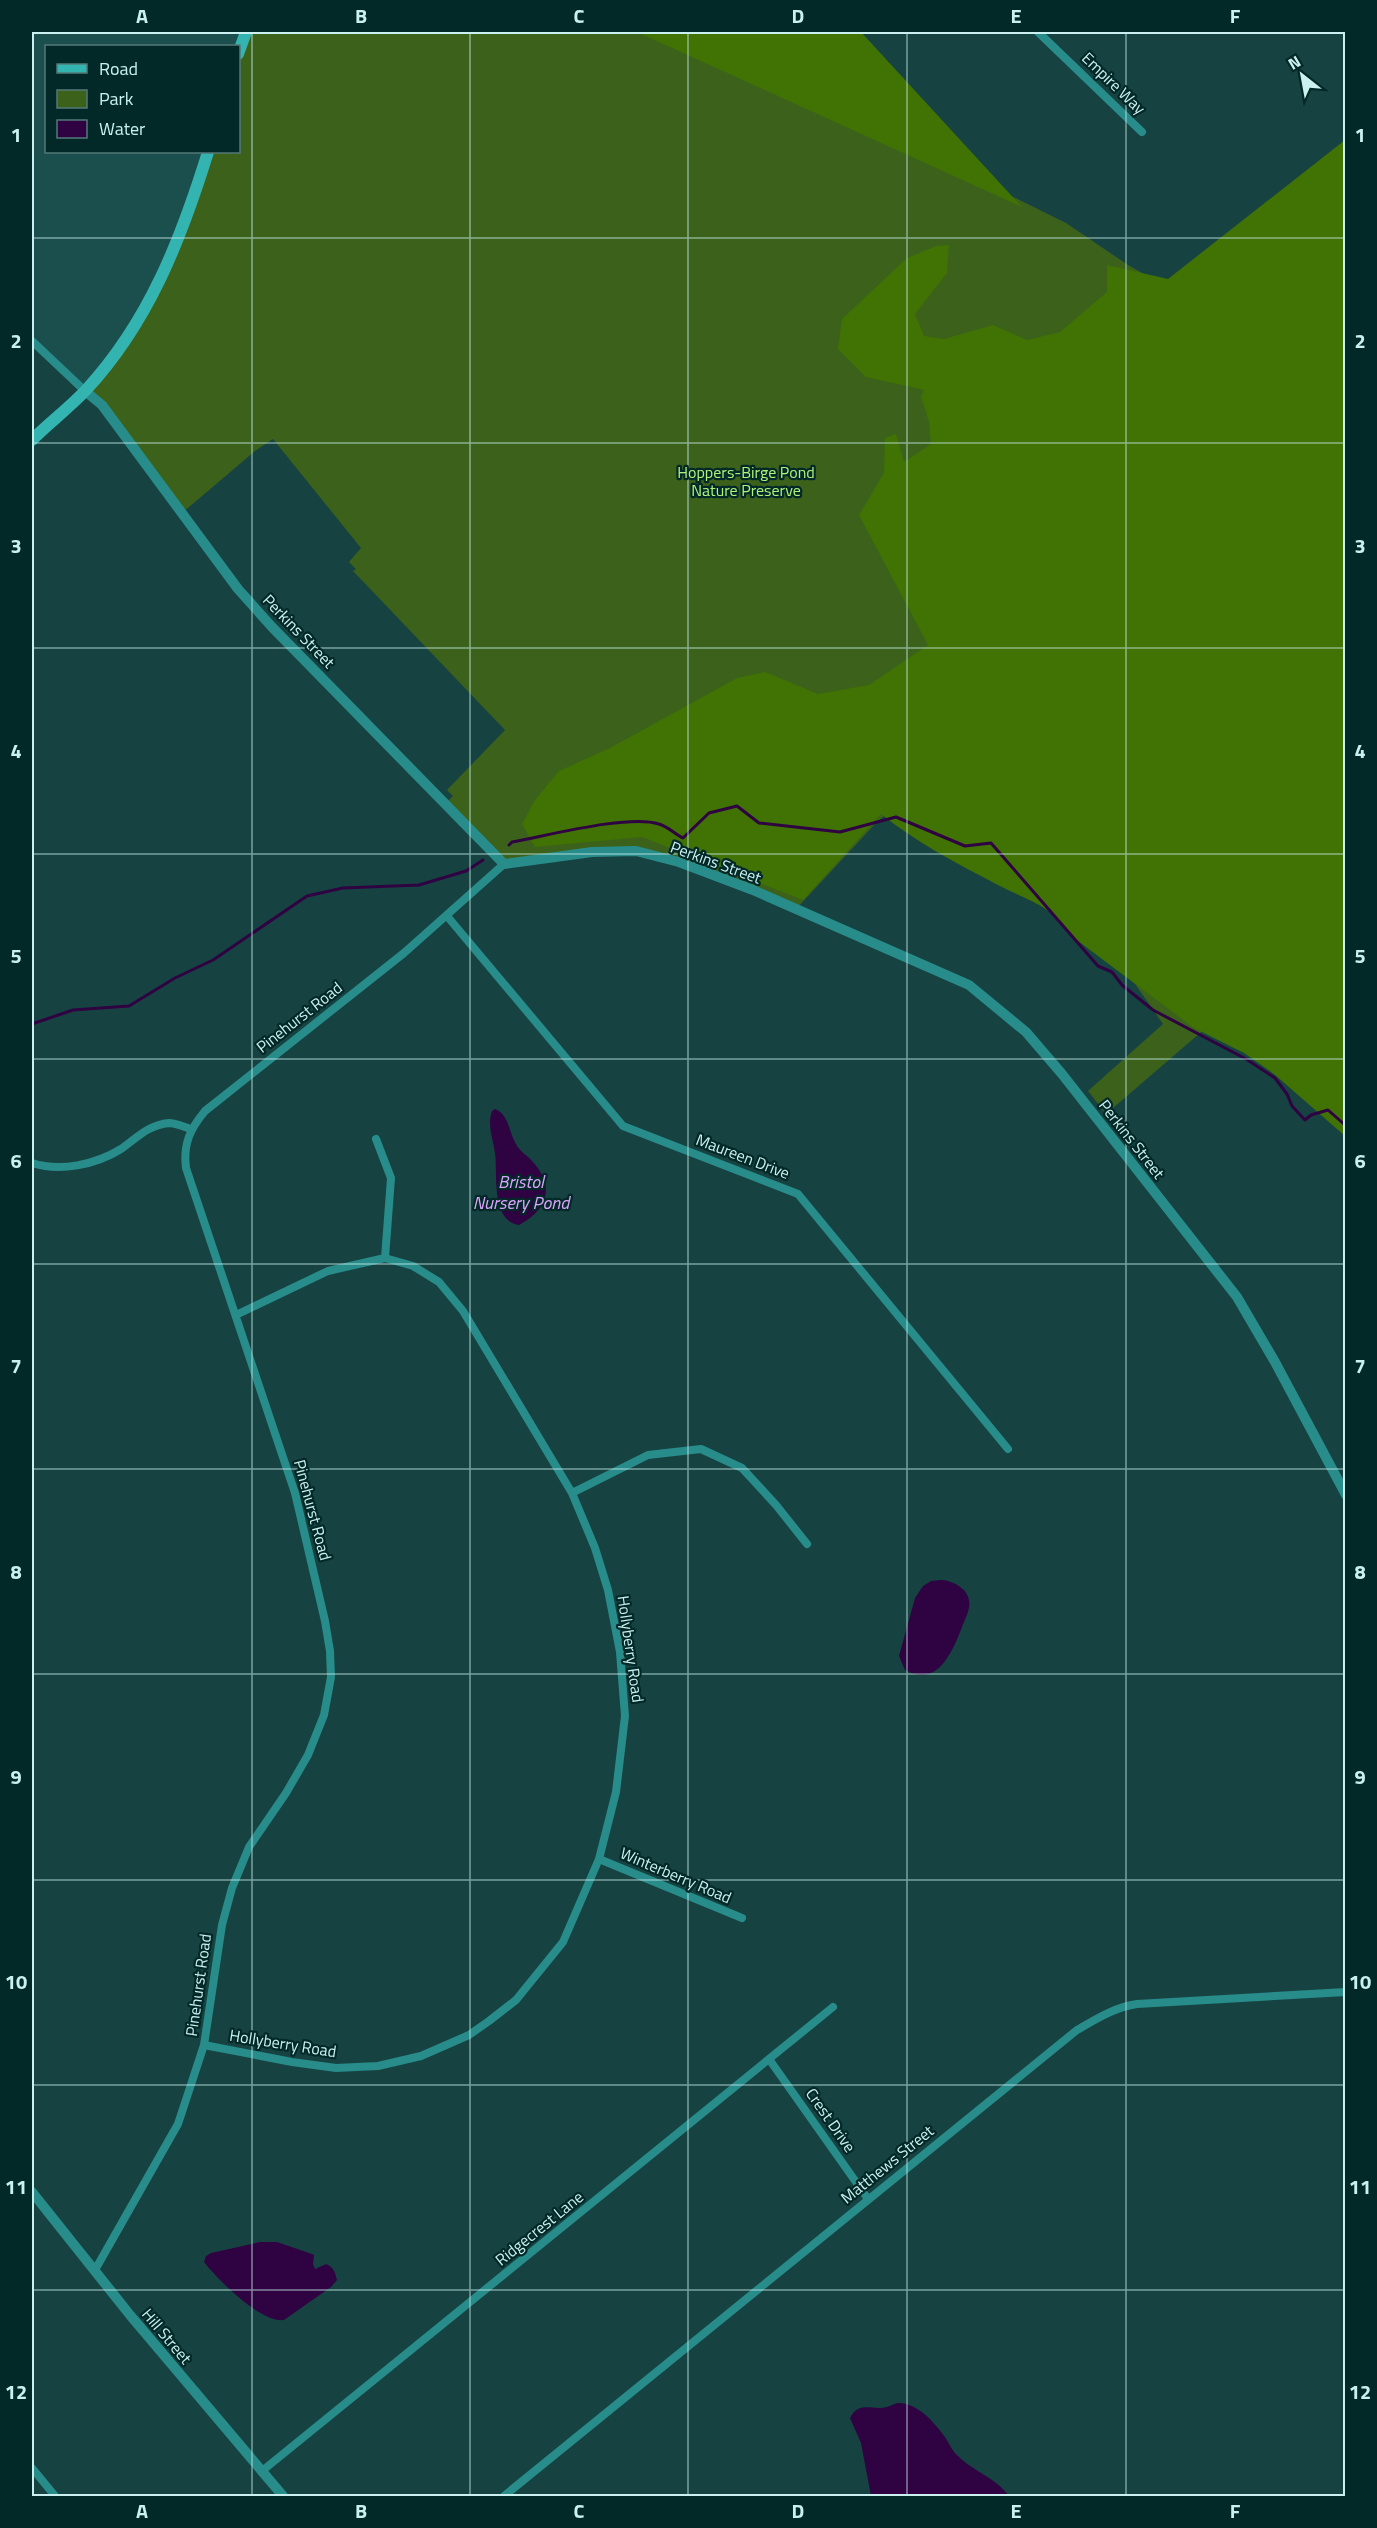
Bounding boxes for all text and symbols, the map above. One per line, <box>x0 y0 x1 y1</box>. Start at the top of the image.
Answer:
text: A <box>136 0 148 31</box>
text: B <box>355 0 367 31</box>
text: C <box>574 0 585 31</box>
text: D <box>792 0 804 31</box>
text: E <box>1010 0 1022 31</box>
text: F <box>1230 0 1241 31</box>
legend <box>45 45 240 153</box>
north arrow <box>1272 45 1332 105</box>
street label: Empire Way <box>1077 46 1152 120</box>
text: N <box>1283 49 1305 75</box>
text: Road <box>99 55 138 82</box>
text: Park <box>99 85 134 112</box>
text: Water <box>99 115 145 142</box>
text: 1 <box>10 119 22 150</box>
text: 1 <box>1354 119 1366 150</box>
text: 2 <box>10 325 22 356</box>
text: 2 <box>1354 325 1366 356</box>
park label: Hoppers-Birge Pond Nature Preserve <box>677 460 815 502</box>
text: 3 <box>10 530 22 561</box>
text: 3 <box>1354 530 1366 561</box>
street label: Perkins Street <box>257 588 341 674</box>
text: 4 <box>10 735 22 766</box>
text: 4 <box>1354 735 1366 766</box>
street label: Perkins Street <box>667 834 765 890</box>
text: 5 <box>10 940 22 971</box>
text: 5 <box>1354 940 1366 971</box>
street label: Pinehurst Road <box>251 976 347 1058</box>
street label: Perkins Street <box>1093 1094 1171 1184</box>
street label: Maureen Drive <box>693 1127 793 1185</box>
text: 6 <box>10 1145 22 1176</box>
text: 6 <box>1354 1145 1366 1176</box>
water label: Bristol Nursery Pond <box>473 1168 571 1216</box>
text: 7 <box>10 1350 22 1381</box>
text: 7 <box>1354 1350 1366 1381</box>
street label: Pinehurst Road <box>288 1457 338 1563</box>
text: 8 <box>10 1556 22 1587</box>
text: 8 <box>1354 1556 1366 1587</box>
street label: Hollyberry Road <box>612 1594 650 1704</box>
text: 9 <box>10 1761 22 1792</box>
text: 9 <box>1354 1761 1366 1792</box>
street label: Winterberry Road <box>617 1841 735 1909</box>
street label: Pinehurst Road <box>179 1932 217 2038</box>
text: 10 <box>5 1966 27 1997</box>
text: 10 <box>1349 1966 1371 1997</box>
street label: Hollyberry Road <box>228 2023 338 2063</box>
street label: Crest Drive <box>800 2083 862 2157</box>
street label: Matthews Street <box>835 2119 939 2209</box>
text: 11 <box>5 2171 27 2202</box>
text: 11 <box>1349 2171 1371 2202</box>
street label: Ridgecrest Lane <box>490 2185 588 2271</box>
street label: Hill Street <box>136 2303 198 2369</box>
text: 12 <box>5 2376 27 2407</box>
text: 12 <box>1349 2376 1371 2407</box>
text: A <box>136 2495 148 2526</box>
text: B <box>355 2495 367 2526</box>
text: C <box>574 2495 585 2526</box>
text: D <box>792 2495 804 2526</box>
text: E <box>1010 2495 1022 2526</box>
text: F <box>1230 2495 1241 2526</box>

